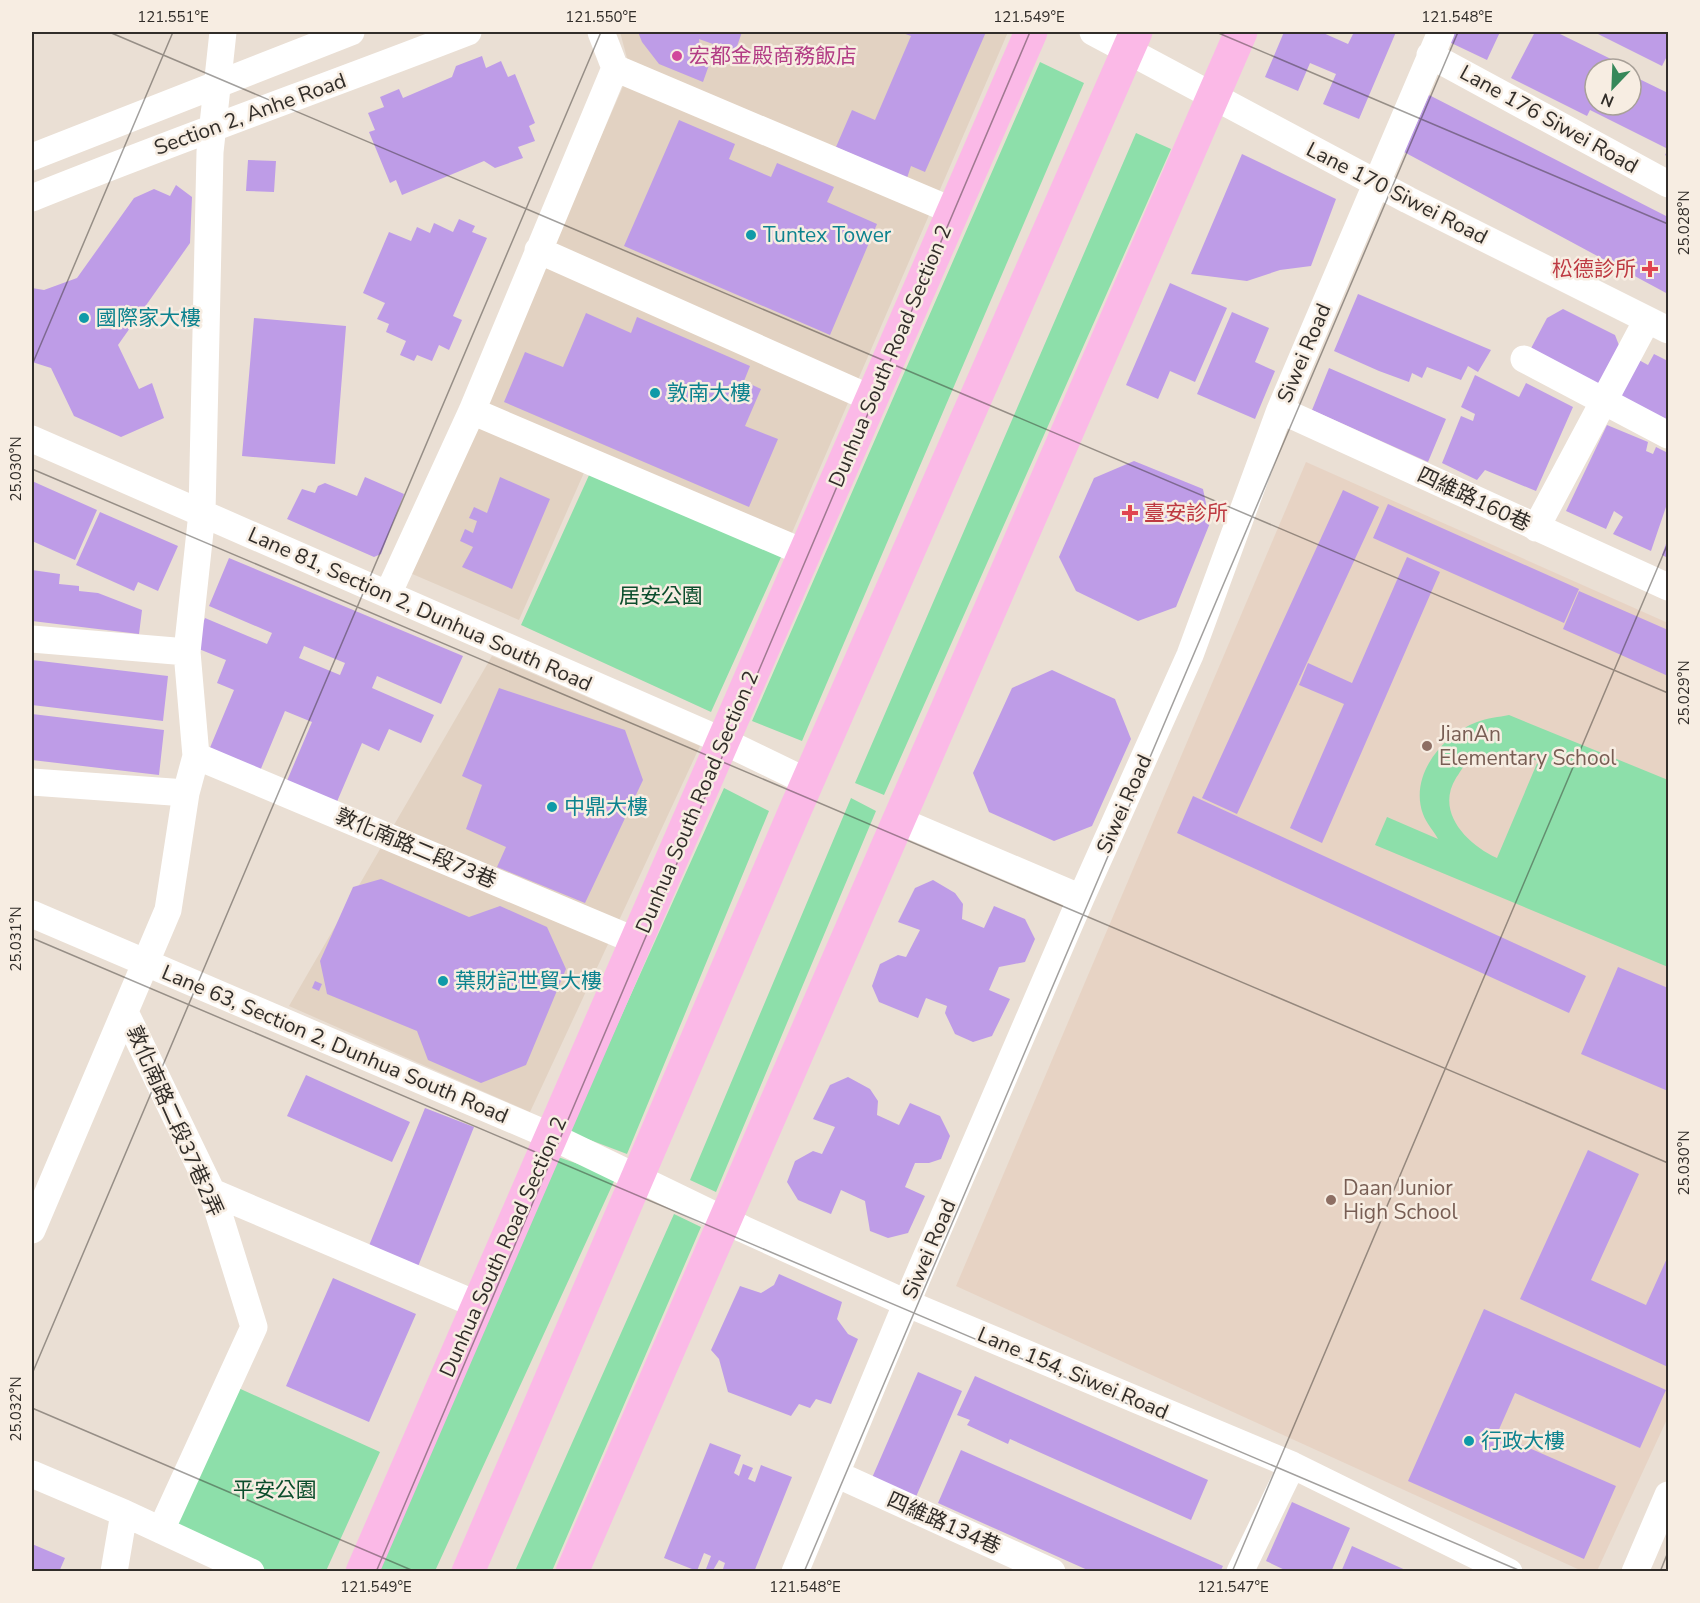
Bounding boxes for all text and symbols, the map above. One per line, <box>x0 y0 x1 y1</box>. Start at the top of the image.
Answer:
text: 121.551°E <box>137 7 209 27</box>
text: 121.550°E <box>565 7 637 27</box>
text: 121.549°E <box>993 7 1065 27</box>
text: 121.548°E <box>1421 7 1493 27</box>
place label: 宏都金殿商務飯店 <box>689 42 857 70</box>
marker: 宏都金殿商務飯店 <box>670 49 684 63</box>
north arrow <box>1583 57 1643 117</box>
street label: Lane 176 Siwei Road <box>1455 58 1643 180</box>
street label: Section 2, Anhe Road <box>150 66 350 162</box>
text: N <box>1598 87 1617 112</box>
street label: Lane 170 Siwei Road <box>1302 135 1492 251</box>
text: 25.028°N <box>1674 190 1694 256</box>
place label: Tuntex Tower <box>763 221 892 249</box>
street label: Dunhua South Road Section 2 <box>822 221 958 491</box>
marker: Tuntex Tower <box>744 228 758 242</box>
place label: 松德診所 <box>1552 255 1636 283</box>
marker: 松德診所 <box>1641 260 1659 278</box>
street label: Siwei Road <box>1270 299 1338 407</box>
place label: 國際家大樓 <box>96 304 201 332</box>
marker: 國際家大樓 <box>77 311 91 325</box>
place label: 敦南大樓 <box>667 379 751 407</box>
marker: 敦南大樓 <box>648 386 662 400</box>
text: 25.030°N <box>6 436 26 502</box>
street label: 四維路160巷 <box>1413 461 1535 537</box>
place label: 臺安診所 <box>1144 499 1228 527</box>
marker: 臺安診所 <box>1121 504 1139 522</box>
street label: Lane 81, Section 2, Dunhua South Road <box>244 520 596 698</box>
park label: 居安公園 <box>619 582 703 610</box>
text: 25.029°N <box>1674 660 1694 726</box>
street label: Dunhua South Road Section 2 <box>629 667 765 937</box>
place label: JianAn Elementary School <box>1438 720 1617 772</box>
marker: JianAn Elementary School <box>1420 739 1434 753</box>
street label: Siwei Road <box>1090 750 1158 858</box>
place label: 中鼎大樓 <box>564 793 648 821</box>
marker: 中鼎大樓 <box>545 800 559 814</box>
street label: 敦化南路二段73巷 <box>331 801 501 895</box>
text: 25.031°N <box>6 906 26 972</box>
street label: Lane 63, Section 2, Dunhua South Road <box>158 958 512 1130</box>
place label: 葉財記世貿大樓 <box>455 967 602 995</box>
marker: 葉財記世貿大樓 <box>436 974 450 988</box>
street label: 敦化南路二段37巷2弄 <box>120 1021 230 1221</box>
street label: Dunhua South Road Section 2 <box>433 1112 573 1382</box>
text: 25.030°N <box>1674 1130 1694 1196</box>
place label: Daan Junior High School <box>1343 1174 1458 1226</box>
marker: Daan Junior High School <box>1324 1193 1338 1207</box>
street label: Siwei Road <box>895 1195 963 1303</box>
street label: Lane 154, Siwei Road <box>973 1320 1173 1426</box>
text: 25.032°N <box>6 1376 26 1442</box>
place label: 行政大樓 <box>1481 1427 1565 1455</box>
marker: 行政大樓 <box>1462 1434 1476 1448</box>
park label: 平安公園 <box>233 1476 317 1504</box>
street label: 四維路134巷 <box>883 1485 1005 1561</box>
text: 121.549°E <box>340 1577 412 1597</box>
text: 121.548°E <box>769 1577 841 1597</box>
text: 121.547°E <box>1197 1577 1269 1597</box>

